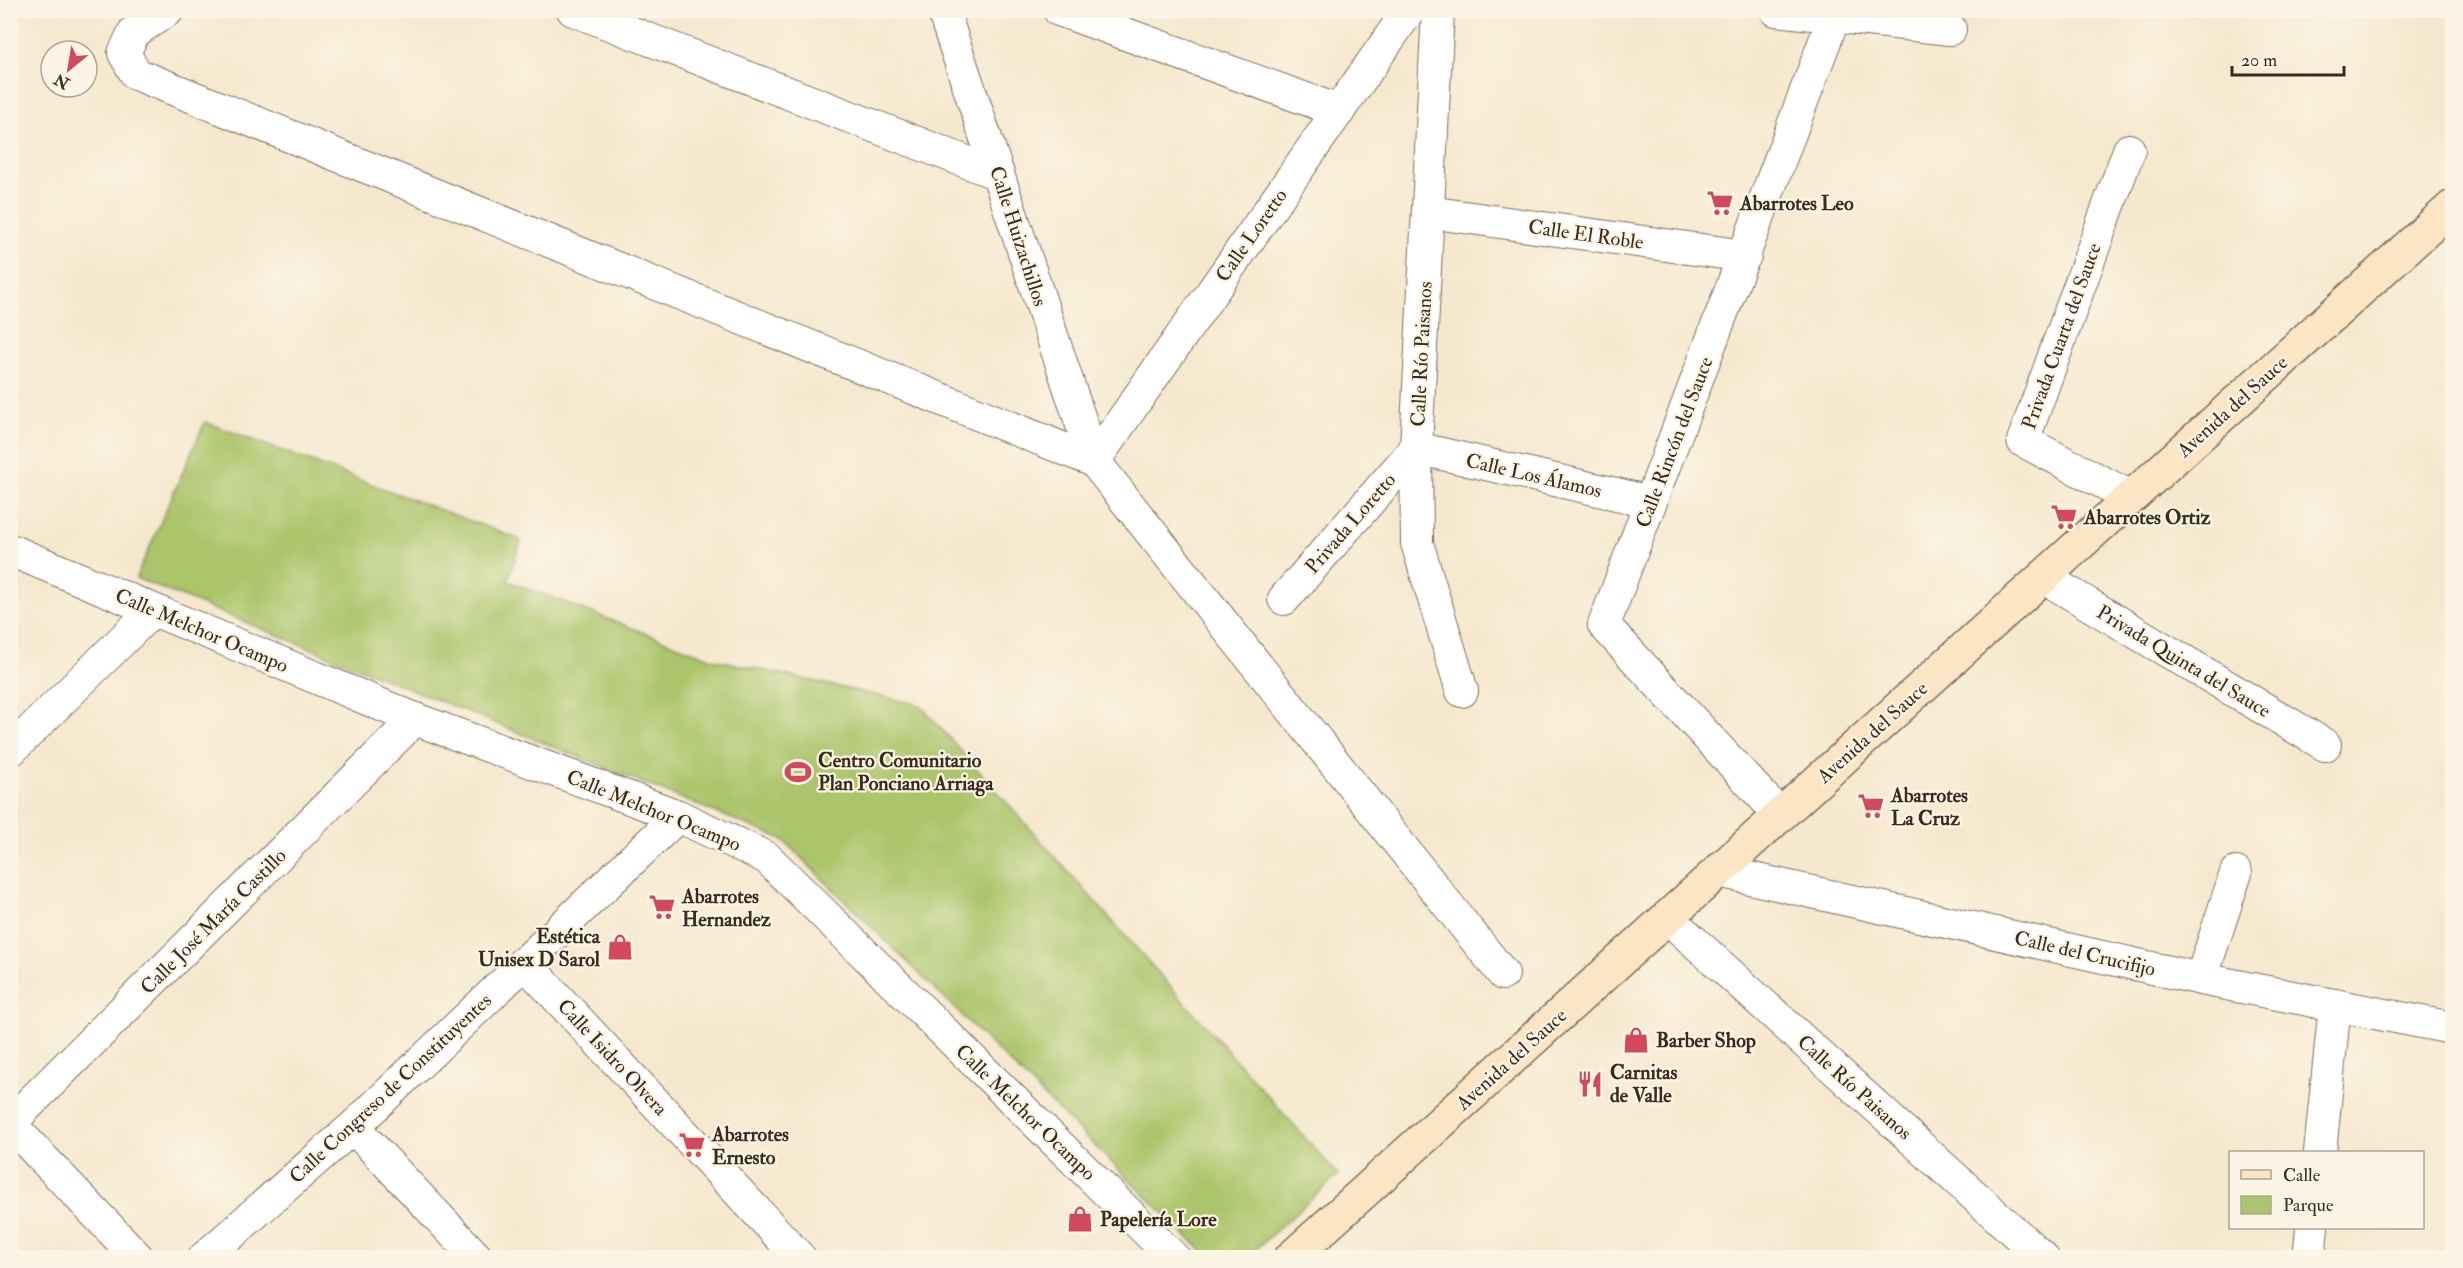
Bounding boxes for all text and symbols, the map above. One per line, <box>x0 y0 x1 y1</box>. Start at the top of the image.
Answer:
north arrow <box>39 39 99 99</box>
scale bar <box>2232 39 2344 77</box>
text: 20 m <box>2241 49 2277 72</box>
text: N <box>50 69 74 94</box>
street label: Calle Huizachillos <box>984 163 1053 309</box>
street label: Calle Loretto <box>1210 184 1293 287</box>
supermarket icon: Abarrotes Leo <box>1705 188 1735 218</box>
place label: Abarrotes Leo <box>1739 191 1854 216</box>
street label: Calle El Roble <box>1527 214 1645 255</box>
street label: Privada Cuarta del Sauce <box>2016 240 2107 433</box>
street label: Calle Río Paisanos <box>1405 281 1438 427</box>
street label: Avenida del Sauce <box>2171 350 2293 463</box>
street label: Calle Rincón del Sauce <box>1630 353 1719 531</box>
street label: Calle Los Álamos <box>1463 447 1605 503</box>
street label: Privada Loretto <box>1300 468 1401 579</box>
supermarket icon: Abarrotes Ortiz <box>2049 502 2079 532</box>
place label: Abarrotes Ortiz <box>2083 505 2211 530</box>
street label: Calle Melchor Ocampo <box>111 583 292 679</box>
street label: Privada Quinta del Sauce <box>2092 600 2275 723</box>
street label: Avenida del Sauce <box>1811 676 1933 789</box>
place label: Centro Comunitario Plan Ponciano Arriaga <box>818 748 994 797</box>
sports icon: Centro Comunitario Plan Ponciano Arriaga <box>783 757 813 787</box>
street label: Calle Melchor Ocampo <box>563 764 745 858</box>
place label: Abarrotes La Cruz <box>1890 783 1968 831</box>
supermarket icon: Abarrotes La Cruz <box>1856 791 1886 821</box>
street label: Calle José María Castillo <box>135 843 292 1000</box>
place label: Abarrotes Hernandez <box>681 884 771 932</box>
supermarket icon: Abarrotes Hernandez <box>647 892 677 922</box>
place label: Estética Unisex D Sarol <box>478 924 601 972</box>
street label: Calle del Crucifijo <box>2012 925 2158 982</box>
shop icon: Estética Unisex D Sarol <box>605 932 635 962</box>
street label: Calle Congreso de Constituyentes <box>284 988 497 1189</box>
street label: Calle Isidro Olvera <box>552 994 674 1121</box>
street label: Avenida del Sauce <box>1450 1003 1572 1116</box>
shop icon: Barber Shop <box>1621 1025 1651 1055</box>
place label: Barber Shop <box>1656 1028 1756 1054</box>
street label: Calle Río Paisanos <box>1792 1029 1917 1145</box>
street label: Calle Melchor Ocampo <box>950 1039 1101 1187</box>
place label: Carnitas de Valle <box>1610 1060 1677 1108</box>
restaurant icon: Carnitas de Valle <box>1575 1069 1605 1099</box>
place label: Abarrotes Ernesto <box>711 1122 789 1170</box>
supermarket icon: Abarrotes Ernesto <box>677 1130 707 1160</box>
legend <box>2229 1151 2424 1229</box>
text: Calle <box>2283 1164 2321 1187</box>
text: Parque <box>2283 1194 2334 1217</box>
shop icon: Papelería Lore <box>1065 1204 1095 1234</box>
place label: Papelería Lore <box>1100 1207 1217 1233</box>

